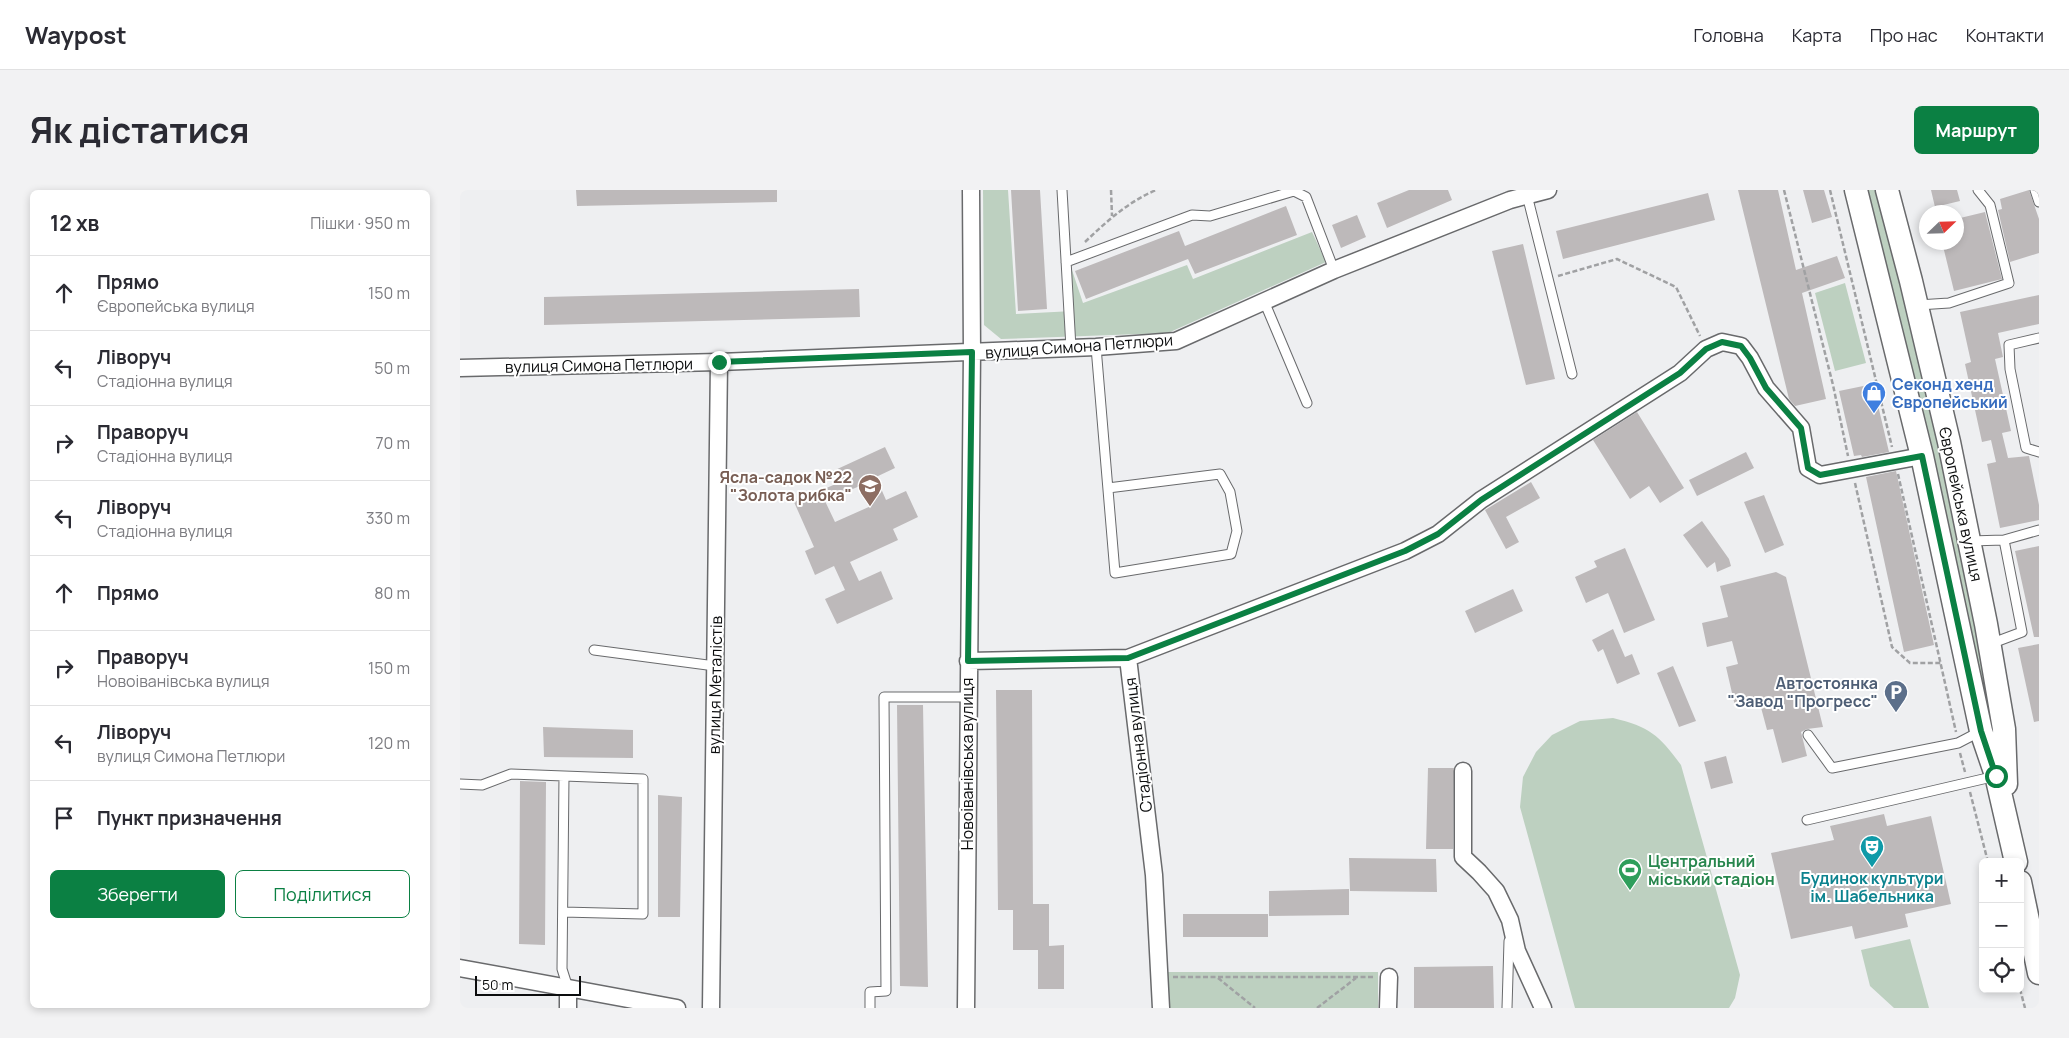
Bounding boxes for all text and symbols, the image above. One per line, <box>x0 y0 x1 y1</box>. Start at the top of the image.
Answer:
text: Waypost <box>25 18 127 51</box>
text: Головна <box>1694 23 1764 47</box>
text: Карта <box>1792 23 1842 47</box>
text: Про нас <box>1870 23 1938 47</box>
text: Контакти <box>1966 23 2044 47</box>
text: Як дістатися <box>30 106 249 154</box>
button: Маршрут <box>1914 106 2039 154</box>
north arrow <box>1919 205 1964 250</box>
text: 12 хв <box>50 209 99 237</box>
text: Пішки · 950 m <box>310 212 410 234</box>
text: Прямо <box>97 269 159 295</box>
icon: ahead <box>50 279 78 307</box>
text: 150 m <box>368 282 410 304</box>
text: Європейська вулиця <box>97 295 255 317</box>
street label: вулиця Симона Петлюри <box>984 328 1174 364</box>
text: Ліворуч <box>97 344 171 370</box>
route end <box>708 351 731 374</box>
street label: вулиця Симона Петлюри <box>505 352 693 378</box>
icon: left <box>50 354 78 382</box>
text: 50 m <box>374 357 410 379</box>
text: Стадіонна вулиця <box>97 370 233 392</box>
place label: Секонд хенд Європейський <box>1892 373 2008 413</box>
shop icon: Секонд хенд Європейський <box>1861 380 1887 414</box>
text: Праворуч <box>97 419 189 445</box>
street label: Європейська вулиця <box>1934 425 1988 583</box>
icon: right <box>50 429 78 457</box>
text: 70 m <box>375 432 410 454</box>
text: Стадіонна вулиця <box>97 445 233 467</box>
place label: Ясла-садок №22 "Золота рибка" <box>720 466 852 506</box>
school or university icon: Ясла-садок №22 "Золота рибка" <box>857 473 883 507</box>
text: Ліворуч <box>97 494 171 520</box>
icon: left <box>50 504 78 532</box>
text: 330 m <box>366 507 410 529</box>
text: Стадіонна вулиця <box>97 520 233 542</box>
icon: ahead <box>50 579 78 607</box>
text: Прямо <box>97 580 159 606</box>
text: 80 m <box>374 582 410 604</box>
street label: вулиця Металістів <box>703 615 727 754</box>
text: Праворуч <box>97 644 189 670</box>
icon: right <box>50 654 78 682</box>
text: 150 m <box>368 657 410 679</box>
text: Новоіванівська вулиця <box>97 670 270 692</box>
place label: Автостоянка "Завод "Прогресс" <box>1727 672 1878 712</box>
street label: Стадіонна вулиця <box>1119 676 1157 814</box>
street label: Новоіванівська вулиця <box>956 678 978 850</box>
parking icon: Автостоянка "Завод "Прогресс" <box>1883 679 1909 713</box>
text: Ліворуч <box>97 719 171 745</box>
icon: left <box>50 729 78 757</box>
text: 120 m <box>368 732 410 754</box>
text: вулиця Симона Петлюри <box>97 745 285 767</box>
route start <box>1985 765 2008 788</box>
icon: arrive <box>50 804 78 832</box>
text: Пункт призначення <box>97 805 282 831</box>
theatre icon: Будинок культури ім. Шабельника <box>1859 834 1885 868</box>
place label: Центральний міський стадіон <box>1648 850 1775 890</box>
sports icon: Центральний міський стадіон <box>1617 857 1643 891</box>
map controls <box>1979 858 2024 993</box>
button: + <box>1979 858 2024 903</box>
place label: Будинок культури ім. Шабельника <box>1800 867 1944 907</box>
button: Зберегти <box>50 870 225 918</box>
button: Поділитися <box>235 870 410 918</box>
button: − <box>1979 903 2024 948</box>
button: locate <box>1979 948 2024 993</box>
scale bar <box>475 973 581 996</box>
text: 50 m <box>482 975 513 994</box>

